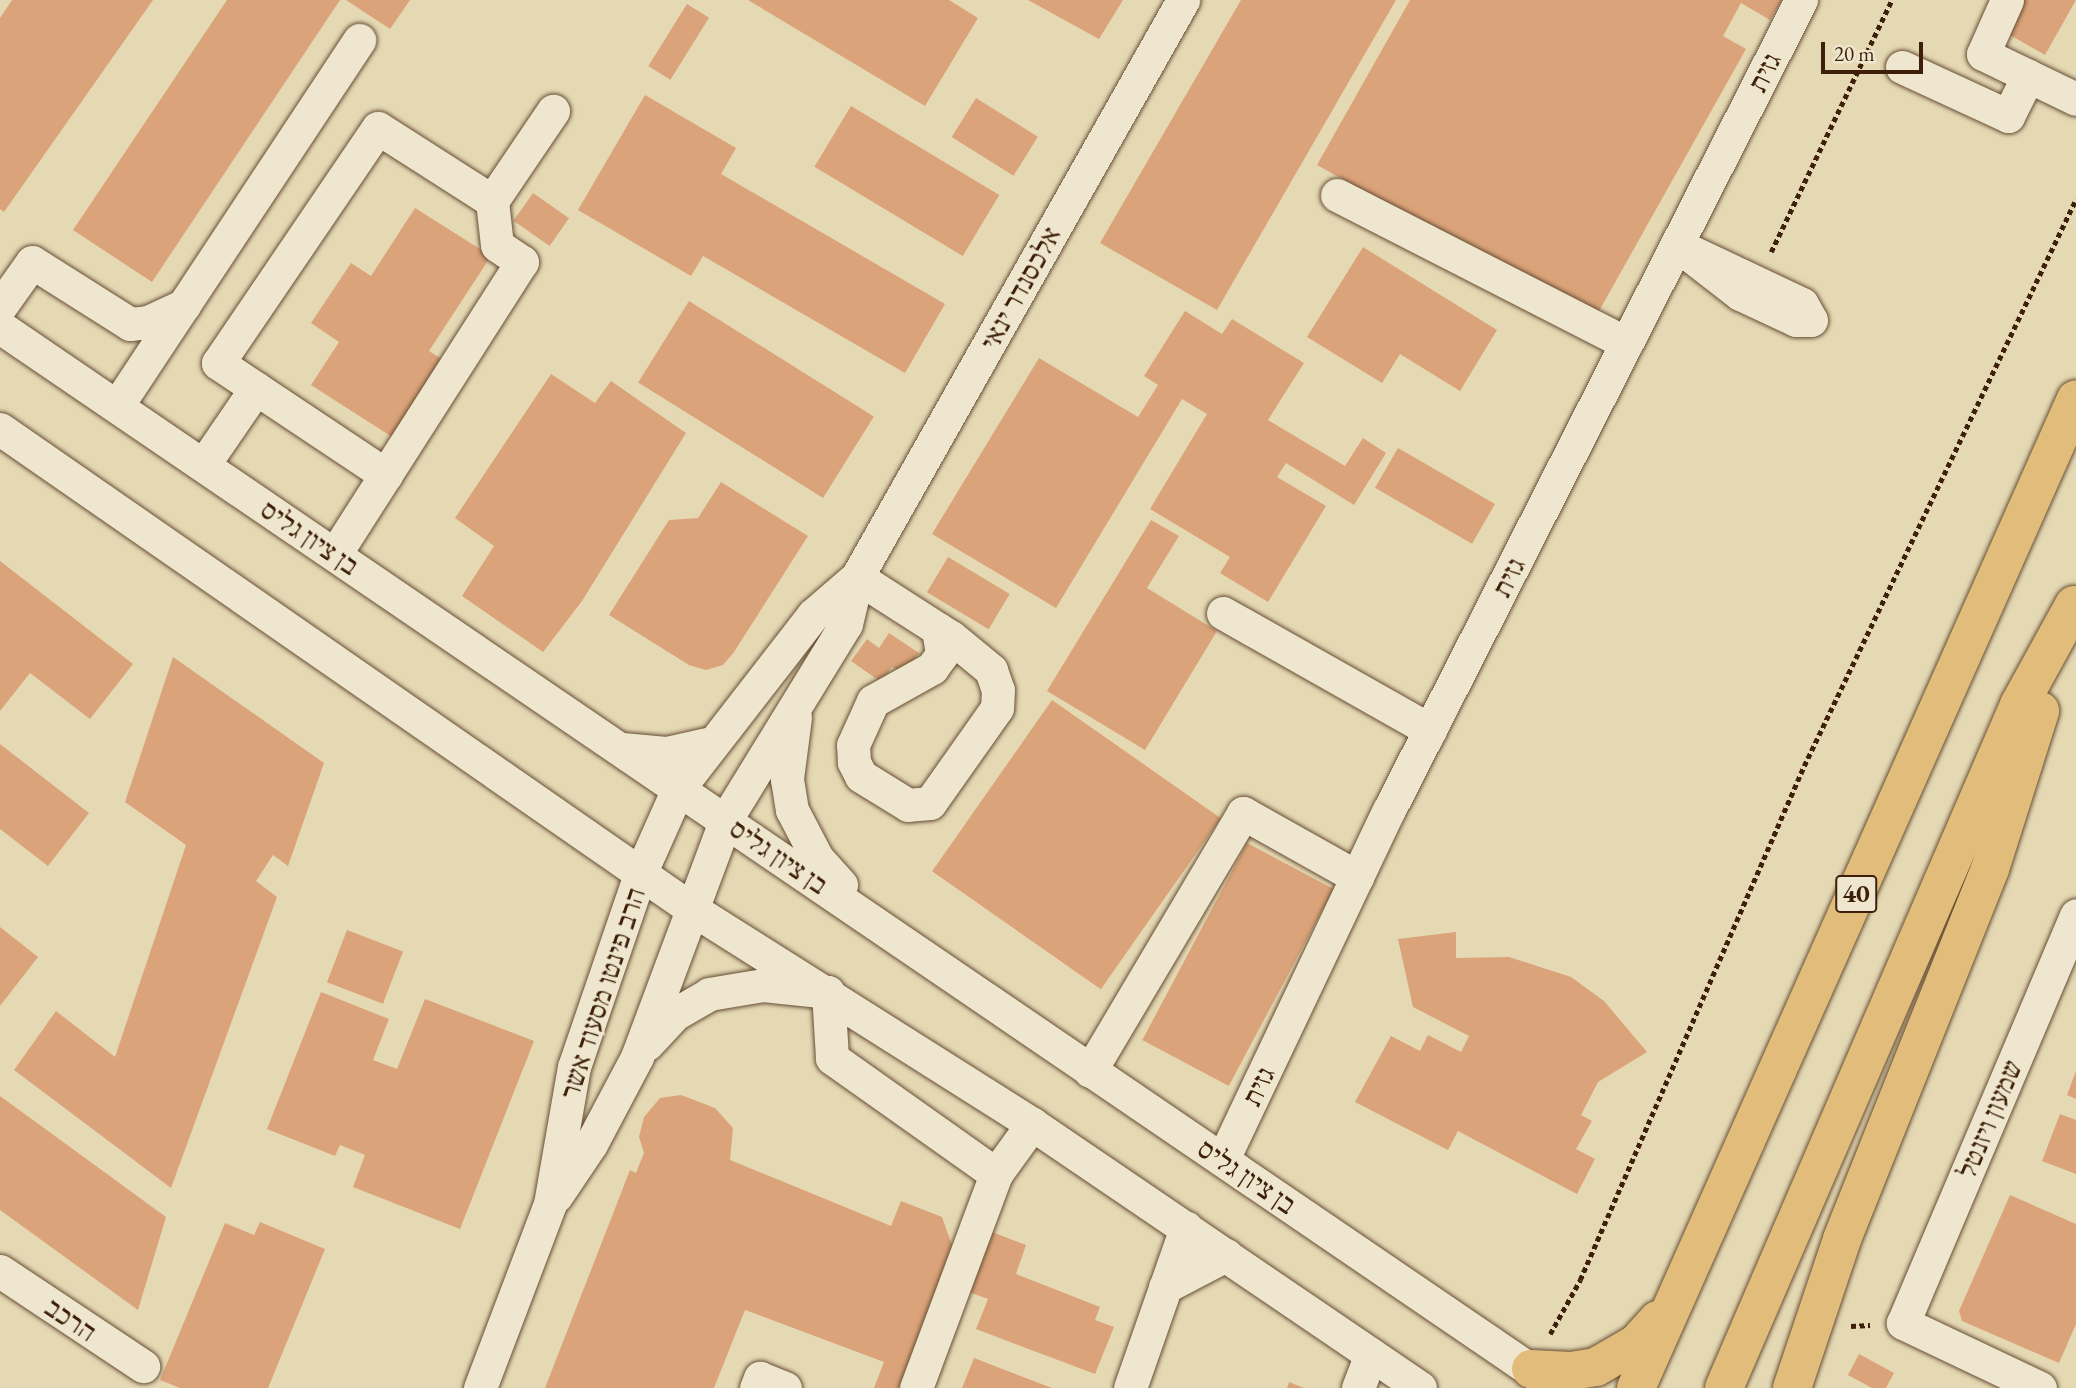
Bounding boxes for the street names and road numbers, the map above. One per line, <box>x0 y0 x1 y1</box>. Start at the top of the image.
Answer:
street label: גזית <box>1740 47 1788 97</box>
street label: אלכסנדר ינאי <box>972 220 1068 356</box>
street label: בן ציון גליס <box>255 492 365 582</box>
street label: גזית <box>1484 552 1532 602</box>
street label: בן ציון גליס <box>724 811 834 901</box>
road number: 40 <box>1835 872 1877 916</box>
street label: הרב פינטו מסעוד אשר <box>552 883 652 1103</box>
street label: שמעון ויזנטל <box>1949 1055 2029 1183</box>
street label: גזית <box>1234 1061 1282 1111</box>
street label: בן ציון גליס <box>1192 1131 1302 1221</box>
street label: הרכב <box>39 1290 103 1348</box>

